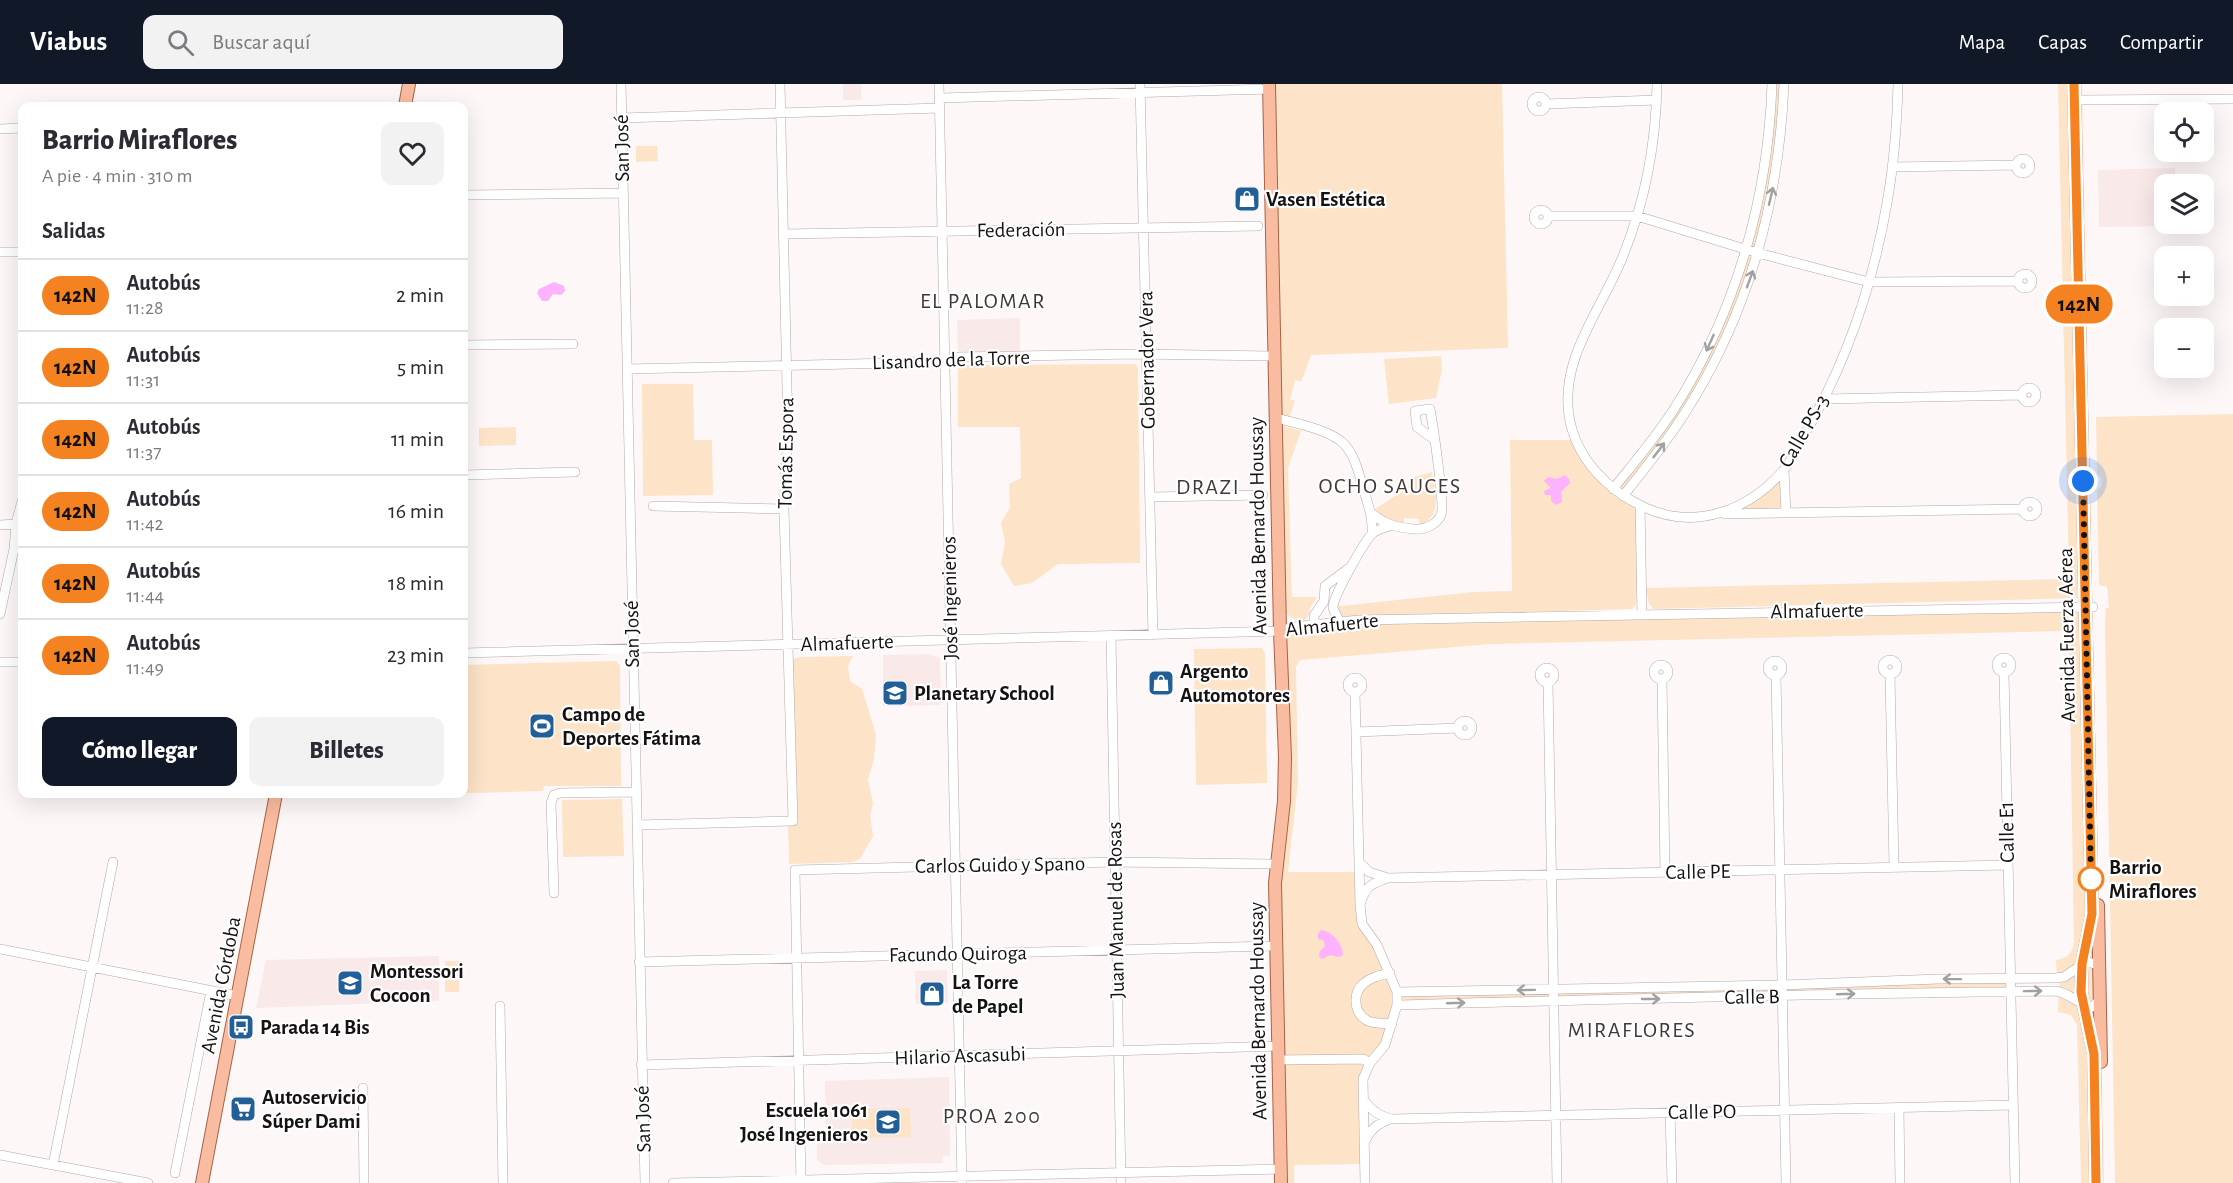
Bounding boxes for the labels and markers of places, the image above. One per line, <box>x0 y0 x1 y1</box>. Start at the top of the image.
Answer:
shop icon: Vasen Estética <box>1232 184 1262 214</box>
place label: Vasen Estética <box>1266 189 1386 210</box>
place label: Argento Automotores <box>1180 661 1290 706</box>
shop icon: Argento Automotores <box>1146 668 1176 698</box>
school or university icon: Planetary School <box>880 678 910 708</box>
place label: Planetary School <box>914 683 1055 704</box>
place label: Campo de Deportes Fátima <box>562 704 701 749</box>
sports icon: Campo de Deportes Fátima <box>527 711 557 741</box>
place label: Barrio Miraflores <box>2109 857 2197 902</box>
marker: Barrio Miraflores <box>2078 866 2104 892</box>
place label: Montessori Cocoon <box>370 961 464 1006</box>
school or university icon: Montessori Cocoon <box>335 968 365 998</box>
place label: La Torre de Papel <box>952 972 1024 1017</box>
shop icon: La Torre de Papel <box>917 979 947 1009</box>
bus stop icon: Parada 14 Bis <box>226 1012 256 1042</box>
place label: Parada 14 Bis <box>260 1017 370 1038</box>
place label: Autoservicio Súper Dami <box>262 1087 367 1132</box>
supermarket icon: Autoservicio Súper Dami <box>228 1094 258 1124</box>
place label: Escuela 1061 José Ingenieros <box>740 1100 868 1145</box>
school or university icon: Escuela 1061 José Ingenieros <box>873 1107 903 1137</box>

